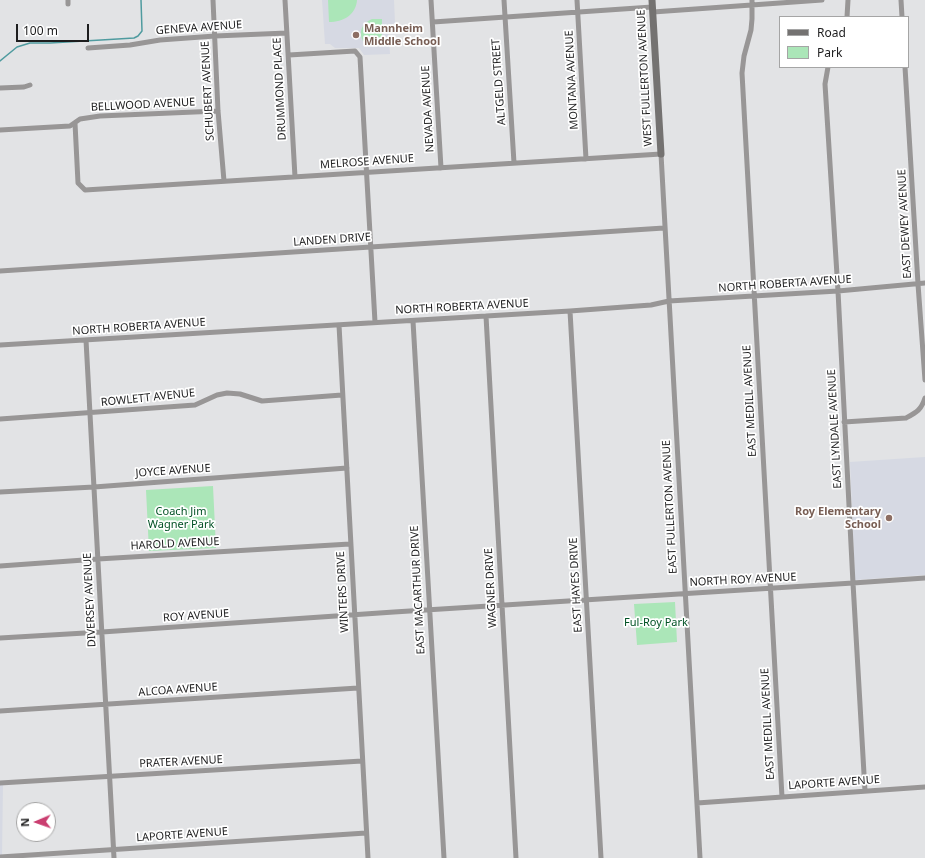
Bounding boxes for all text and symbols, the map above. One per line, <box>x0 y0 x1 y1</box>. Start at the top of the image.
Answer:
street label: WEST FULLERTON AVENUE <box>635 9 655 147</box>
scale bar <box>18 16 91 42</box>
legend <box>779 16 909 68</box>
street label: GENEVA AVENUE <box>155 18 243 38</box>
text: 100 m <box>23 22 58 39</box>
place label: Mannheim Middle School <box>364 22 440 48</box>
text: Road <box>817 24 846 41</box>
marker: Mannheim Middle School <box>351 30 361 40</box>
street label: MONTANA AVENUE <box>563 30 581 130</box>
street label: DRUMMOND PLACE <box>271 37 289 141</box>
street label: ALTGELD STREET <box>489 38 509 126</box>
street label: SCHUBERT AVENUE <box>199 41 217 141</box>
text: Park <box>817 44 842 61</box>
street label: NEVADA AVENUE <box>419 65 437 153</box>
street label: BELLWOOD AVENUE <box>90 96 196 114</box>
street label: MELROSE AVENUE <box>320 152 414 172</box>
street label: EAST DEWEY AVENUE <box>896 169 914 279</box>
street label: LANDEN DRIVE <box>293 231 371 249</box>
street label: NORTH ROBERTA AVENUE <box>718 273 852 295</box>
street label: NORTH ROBERTA AVENUE <box>395 297 529 317</box>
street label: NORTH ROBERTA AVENUE <box>72 316 206 338</box>
street label: EAST MEDILL AVENUE <box>740 345 760 457</box>
street label: EAST LYNDALE AVENUE <box>825 369 845 489</box>
street label: ROWLETT AVENUE <box>100 386 196 410</box>
street label: EAST FULLERTON AVENUE <box>660 440 680 574</box>
street label: JOYCE AVENUE <box>135 462 211 480</box>
park label: Coach Jim Wagner Park <box>148 505 214 531</box>
place label: Roy Elementary School <box>795 505 881 531</box>
marker: Roy Elementary School <box>884 513 894 523</box>
street label: EAST MACARTHUR DRIVE <box>408 525 428 655</box>
street label: HAROLD AVENUE <box>130 535 220 553</box>
street label: EAST HAYES DRIVE <box>567 537 585 633</box>
street label: WAGNER DRIVE <box>482 548 500 628</box>
street label: WINTERS DRIVE <box>334 551 352 633</box>
street label: DIVERSEY AVENUE <box>81 553 99 647</box>
street label: NORTH ROY AVENUE <box>689 571 797 589</box>
street label: ROY AVENUE <box>163 607 229 625</box>
park label: Ful-Roy Park <box>624 616 688 630</box>
street label: EAST MEDILL AVENUE <box>758 668 778 780</box>
street label: ALCOA AVENUE <box>138 681 218 699</box>
street label: PRATER AVENUE <box>139 753 223 771</box>
street label: LAPORTE AVENUE <box>788 773 880 793</box>
north arrow <box>16 802 56 842</box>
text: N <box>17 818 32 827</box>
street label: LAPORTE AVENUE <box>136 825 228 845</box>

